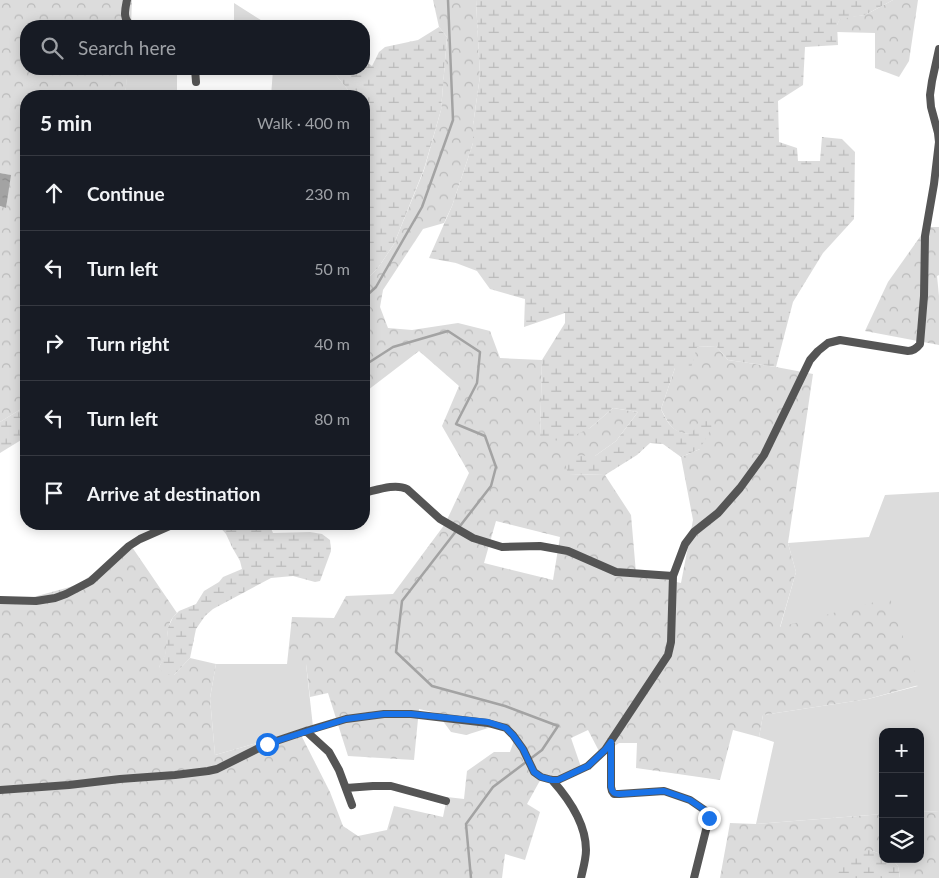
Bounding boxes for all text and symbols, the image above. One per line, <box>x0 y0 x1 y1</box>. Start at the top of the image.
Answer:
search box <box>20 20 370 75</box>
icon: search <box>38 34 66 62</box>
text: Search here <box>78 36 176 59</box>
text: 5 min <box>40 110 92 135</box>
text: Walk · 400 m <box>257 113 350 132</box>
icon: ahead <box>40 179 68 207</box>
text: Continue <box>87 182 165 205</box>
text: 230 m <box>305 184 350 203</box>
icon: left <box>40 254 68 282</box>
text: Turn left <box>87 257 158 280</box>
text: 50 m <box>314 259 350 278</box>
icon: right <box>40 329 68 357</box>
text: Turn right <box>87 332 169 355</box>
text: 40 m <box>314 334 350 353</box>
icon: left <box>40 404 68 432</box>
text: Turn left <box>87 407 158 430</box>
text: 80 m <box>314 409 350 428</box>
icon: arrive <box>40 479 68 507</box>
text: Arrive at destination <box>87 482 260 505</box>
map controls <box>879 728 924 863</box>
button: + <box>879 728 924 773</box>
route start <box>256 733 279 756</box>
button: − <box>879 773 924 818</box>
route end <box>698 807 721 830</box>
button: layers <box>879 818 924 863</box>

